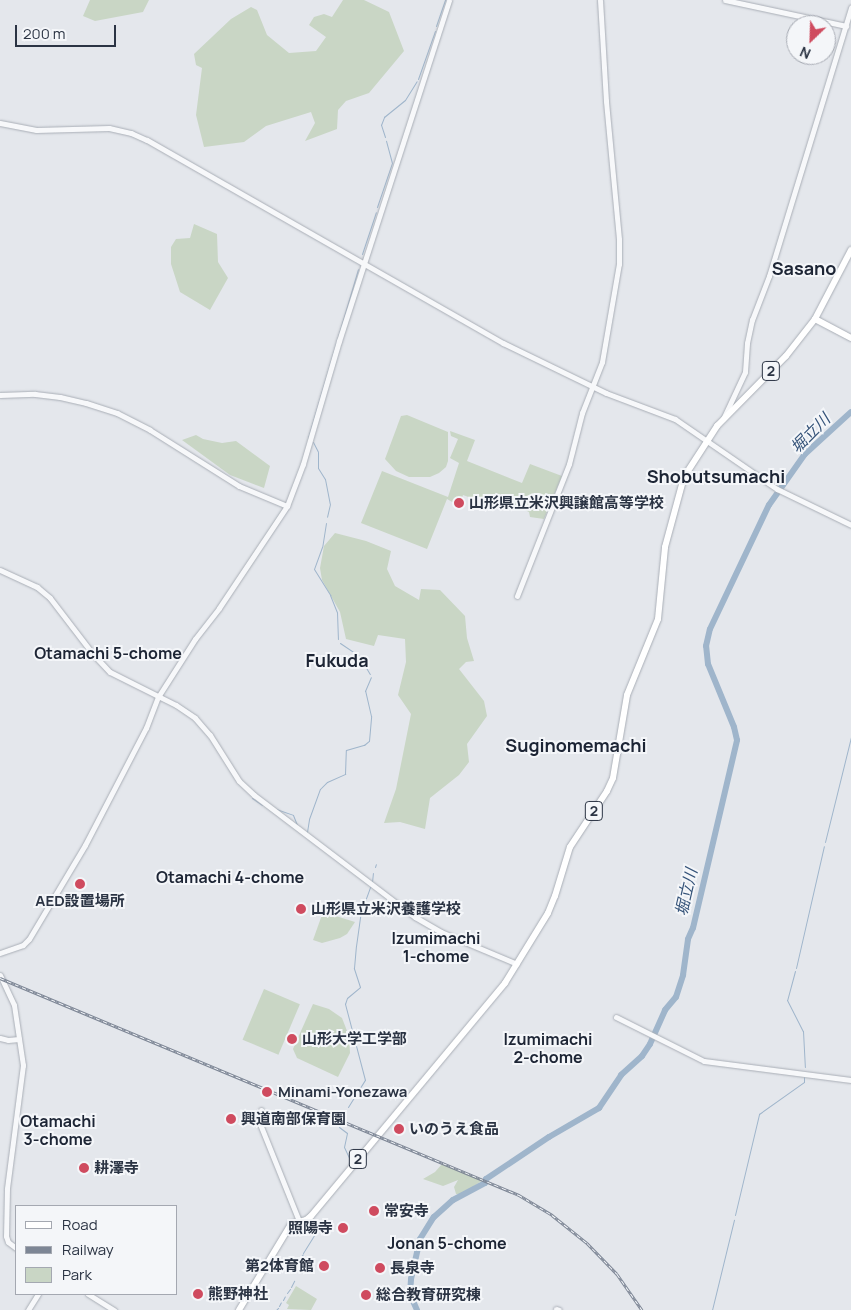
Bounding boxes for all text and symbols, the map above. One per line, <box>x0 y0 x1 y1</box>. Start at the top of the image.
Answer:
scale bar <box>18 15 119 47</box>
north arrow <box>786 15 836 65</box>
text: 200 m <box>23 23 66 44</box>
text: N <box>797 43 814 64</box>
district label: Sasano <box>772 257 836 279</box>
road number: 2 <box>761 360 781 382</box>
water label: 堀立川 <box>786 409 834 457</box>
district label: Shobutsumachi <box>647 465 785 487</box>
place label: 山形県立米沢興譲館高等学校 <box>469 494 664 512</box>
marker: 山形県立米沢興譲館高等学校 <box>453 497 465 509</box>
district label: Otamachi 5-chome <box>34 643 182 663</box>
district label: Fukuda <box>305 649 369 671</box>
district label: Suginomemachi <box>505 734 647 756</box>
road number: 2 <box>584 799 604 822</box>
water label: 堀立川 <box>671 866 701 918</box>
district label: Otamachi 4-chome <box>156 867 304 887</box>
marker: AED設置場所 <box>74 878 86 890</box>
place label: AED設置場所 <box>35 892 125 910</box>
place label: 山形県立米沢養護学校 <box>311 900 461 918</box>
marker: 山形県立米沢養護学校 <box>295 903 307 915</box>
district label: Izumimachi 1-chome <box>391 928 481 966</box>
district label: Izumimachi 2-chome <box>503 1029 593 1067</box>
place label: 山形大学工学部 <box>302 1030 407 1048</box>
marker: 山形大学工学部 <box>286 1033 298 1045</box>
place label: Minami-Yonezawa <box>278 1083 407 1101</box>
marker: Minami-Yonezawa <box>260 1085 274 1099</box>
place label: 興道南部保育園 <box>241 1110 346 1128</box>
district label: Otamachi 3-chome <box>20 1111 96 1149</box>
marker: 興道南部保育園 <box>225 1113 237 1125</box>
place label: いのうえ食品 <box>409 1120 499 1138</box>
marker: いのうえ食品 <box>393 1123 405 1135</box>
road number: 2 <box>348 1148 368 1170</box>
place label: 耕澤寺 <box>94 1159 139 1177</box>
marker: 耕澤寺 <box>78 1162 90 1174</box>
place label: 常安寺 <box>384 1202 429 1220</box>
legend <box>15 1205 178 1295</box>
marker: 常安寺 <box>368 1205 380 1217</box>
text: Road <box>62 1214 98 1235</box>
place label: 照陽寺 <box>288 1219 333 1237</box>
marker: 照陽寺 <box>337 1222 349 1234</box>
district label: Jonan 5-chome <box>387 1233 507 1253</box>
text: Railway <box>62 1239 114 1260</box>
place label: 第2体育館 <box>245 1257 314 1275</box>
place label: 長泉寺 <box>390 1259 435 1277</box>
marker: 第2体育館 <box>318 1260 330 1272</box>
marker: 長泉寺 <box>374 1262 386 1274</box>
text: Park <box>62 1264 92 1285</box>
place label: 熊野神社 <box>208 1285 268 1303</box>
place label: 総合教育研究棟 <box>376 1286 481 1304</box>
marker: 熊野神社 <box>192 1288 204 1300</box>
marker: 総合教育研究棟 <box>360 1289 372 1301</box>

